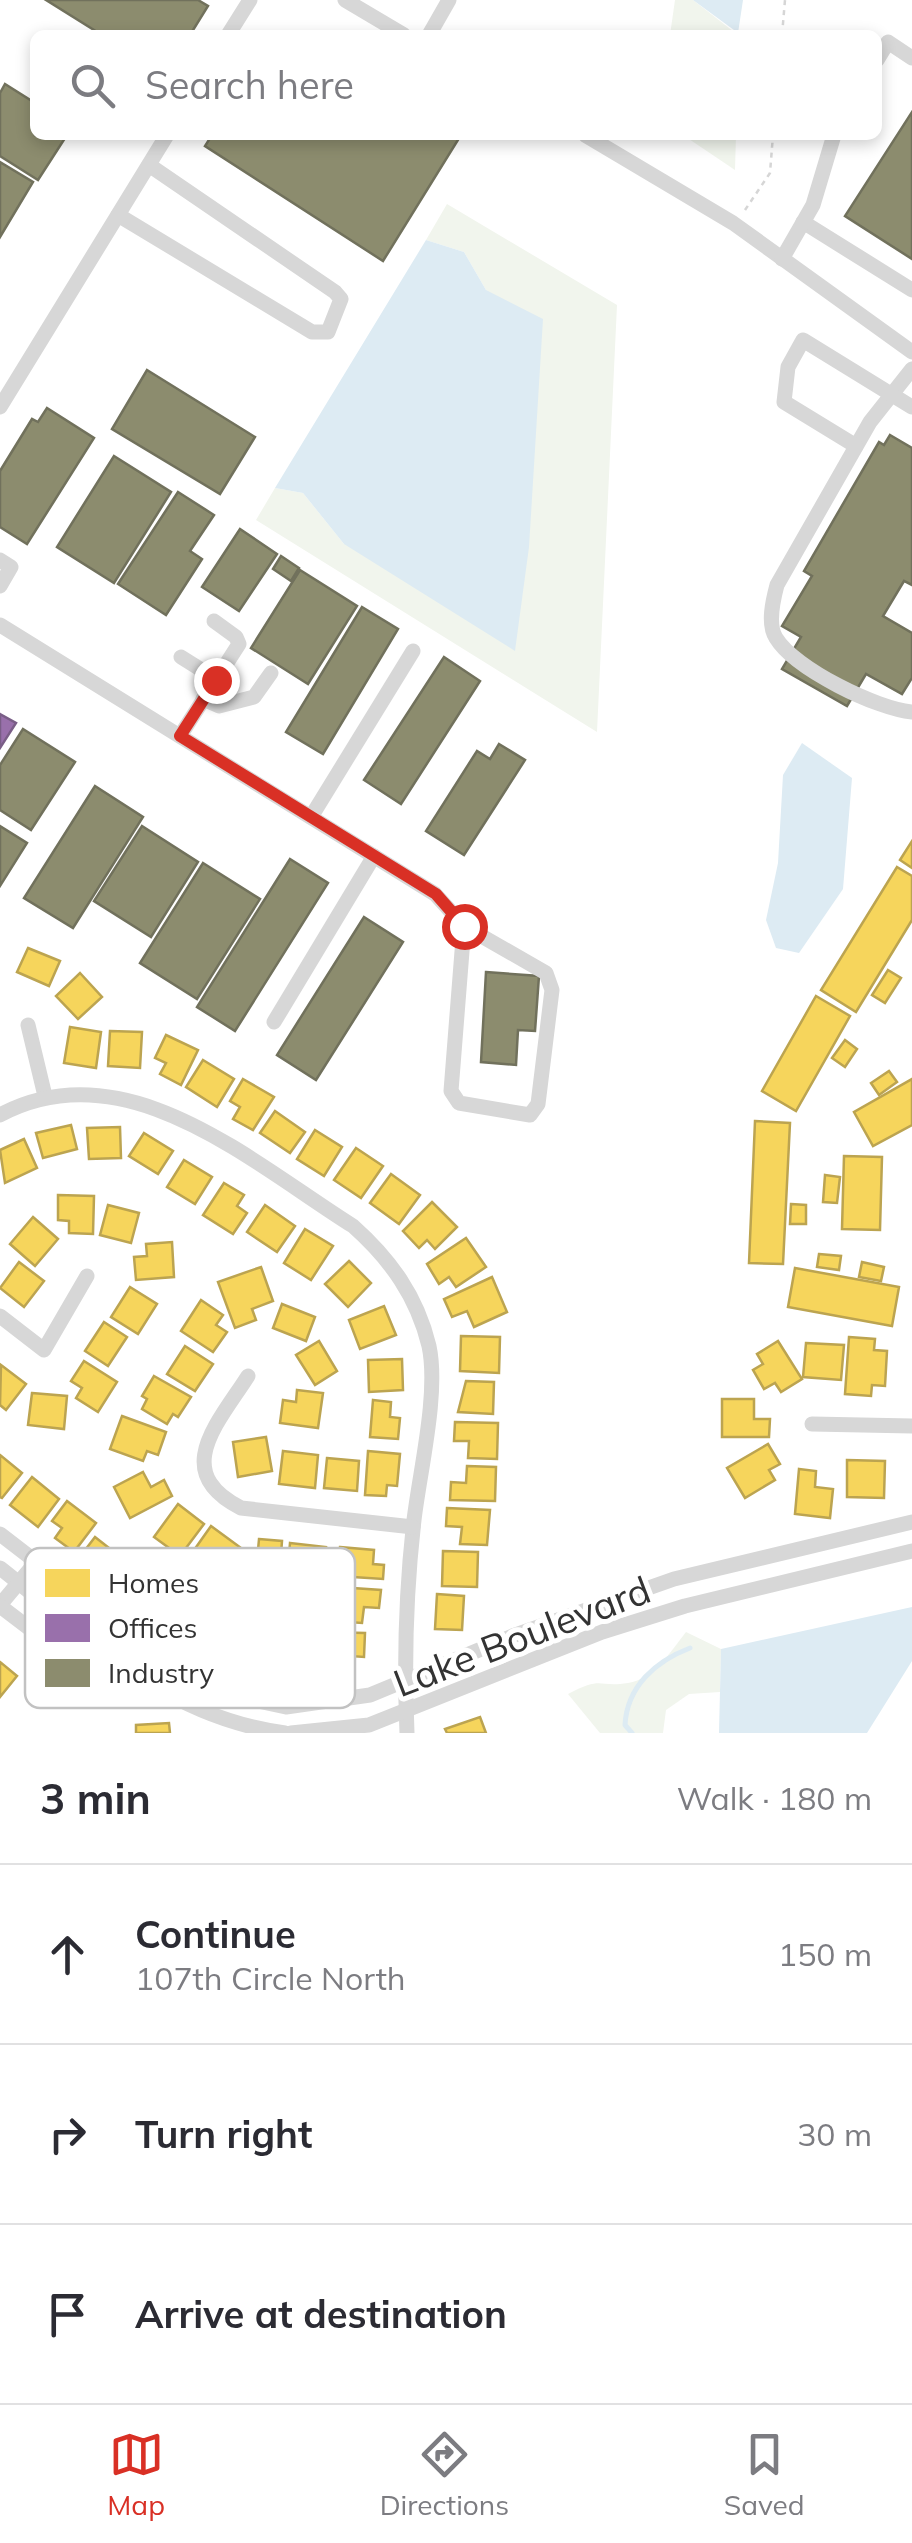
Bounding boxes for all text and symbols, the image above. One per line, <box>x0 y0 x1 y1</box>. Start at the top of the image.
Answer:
search box <box>30 30 882 140</box>
icon: search <box>65 58 120 113</box>
text: Search here <box>145 61 354 109</box>
route end <box>194 658 240 704</box>
route start <box>442 904 488 950</box>
legend <box>25 1548 355 1708</box>
text: Homes <box>108 1565 199 1600</box>
street label: Lake Boulevard <box>387 1565 657 1707</box>
text: Offices <box>108 1610 197 1645</box>
text: Industry <box>108 1655 214 1690</box>
text: 3 min <box>40 1772 151 1825</box>
text: Walk · 180 m <box>677 1778 872 1818</box>
text: Continue <box>135 1910 296 1958</box>
icon: ahead <box>40 1927 95 1982</box>
text: 150 m <box>778 1934 872 1974</box>
text: 107th Circle North <box>135 1958 406 1998</box>
icon: right <box>40 2107 95 2162</box>
text: Turn right <box>135 2110 312 2158</box>
text: 30 m <box>797 2114 872 2154</box>
icon: arrive <box>40 2287 95 2342</box>
text: Arrive at destination <box>135 2290 507 2338</box>
tab: Map <box>107 2427 165 2522</box>
tab: Directions <box>380 2427 509 2522</box>
tab: Saved <box>724 2427 805 2522</box>

